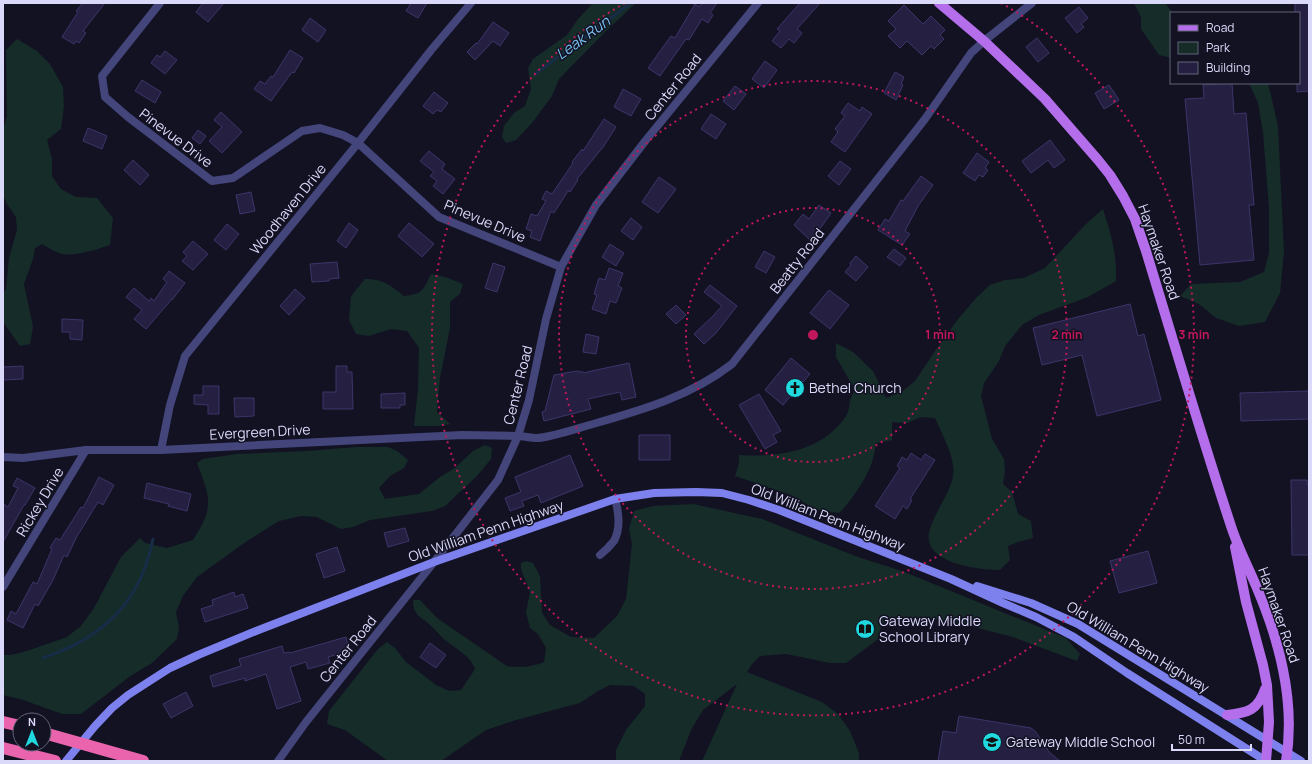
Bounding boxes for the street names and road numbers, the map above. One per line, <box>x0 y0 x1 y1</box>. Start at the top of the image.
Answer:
street label: Center Road <box>640 49 705 124</box>
street label: Pinevue Drive <box>136 104 217 171</box>
street label: Woodhaven Drive <box>245 159 330 258</box>
street label: Pinevue Drive <box>441 195 529 246</box>
street label: Haymaker Road <box>1134 201 1185 302</box>
street label: Beatty Road <box>765 224 828 297</box>
street label: Center Road <box>499 343 537 426</box>
street label: Evergreen Drive <box>209 419 311 444</box>
street label: Rickey Drive <box>11 464 68 540</box>
street label: Old William Penn Highway <box>749 478 908 555</box>
street label: Old William Penn Highway <box>406 495 567 566</box>
street label: Haymaker Road <box>1254 564 1305 665</box>
street label: Old William Penn Highway <box>1063 596 1214 697</box>
street label: Center Road <box>315 611 380 686</box>

